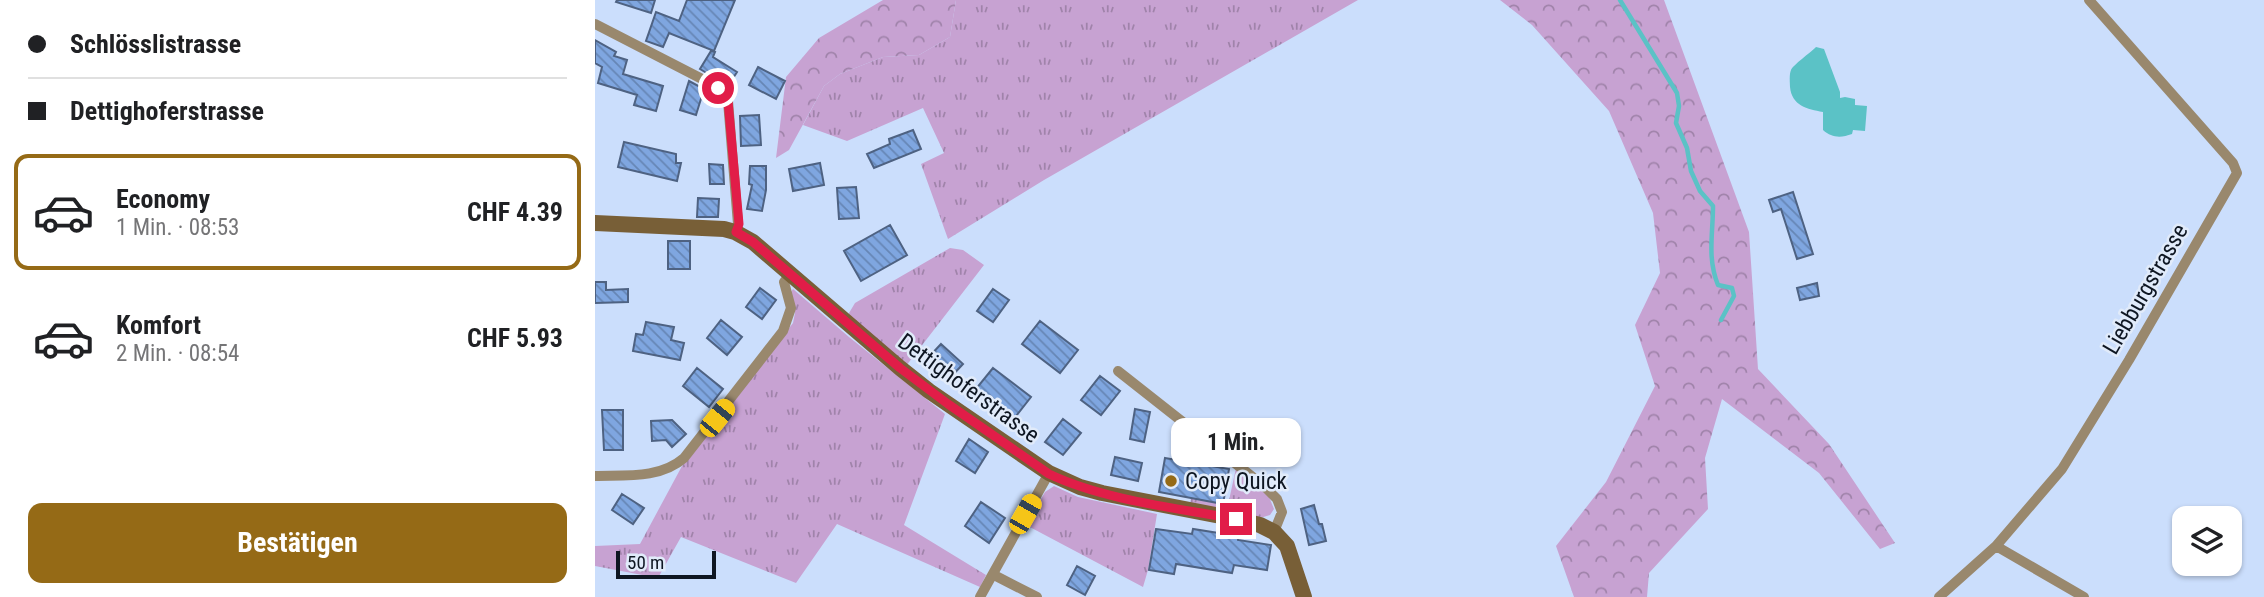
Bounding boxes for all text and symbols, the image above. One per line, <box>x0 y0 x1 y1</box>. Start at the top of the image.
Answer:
text: Schlösslistrasse <box>70 29 241 59</box>
route start <box>702 72 734 104</box>
text: Dettighoferstrasse <box>70 96 264 126</box>
icon: car <box>32 181 95 244</box>
text: Economy <box>116 184 210 214</box>
text: CHF 4.39 <box>467 197 563 227</box>
text: 1 Min. · 08:53 <box>116 214 239 241</box>
street label: Liebburgstrasse <box>2097 219 2194 359</box>
icon: car <box>32 307 95 370</box>
text: Komfort <box>116 310 201 340</box>
text: CHF 5.93 <box>467 323 563 353</box>
street label: Dettighoferstrasse <box>893 328 1045 449</box>
text: 2 Min. · 08:54 <box>116 340 239 367</box>
car <box>696 395 739 441</box>
callout: 1 Min. <box>1171 418 1301 466</box>
text: 1 Min. <box>1207 429 1265 456</box>
place label: Copy Quick <box>1185 468 1288 495</box>
marker: Copy Quick <box>1163 473 1179 489</box>
car <box>1006 491 1045 537</box>
button: Bestätigen <box>28 503 567 583</box>
route end <box>1220 503 1252 535</box>
map controls <box>2172 506 2242 576</box>
button: layers <box>2172 506 2242 576</box>
scale bar <box>616 548 716 580</box>
text: 50 m <box>627 551 664 574</box>

